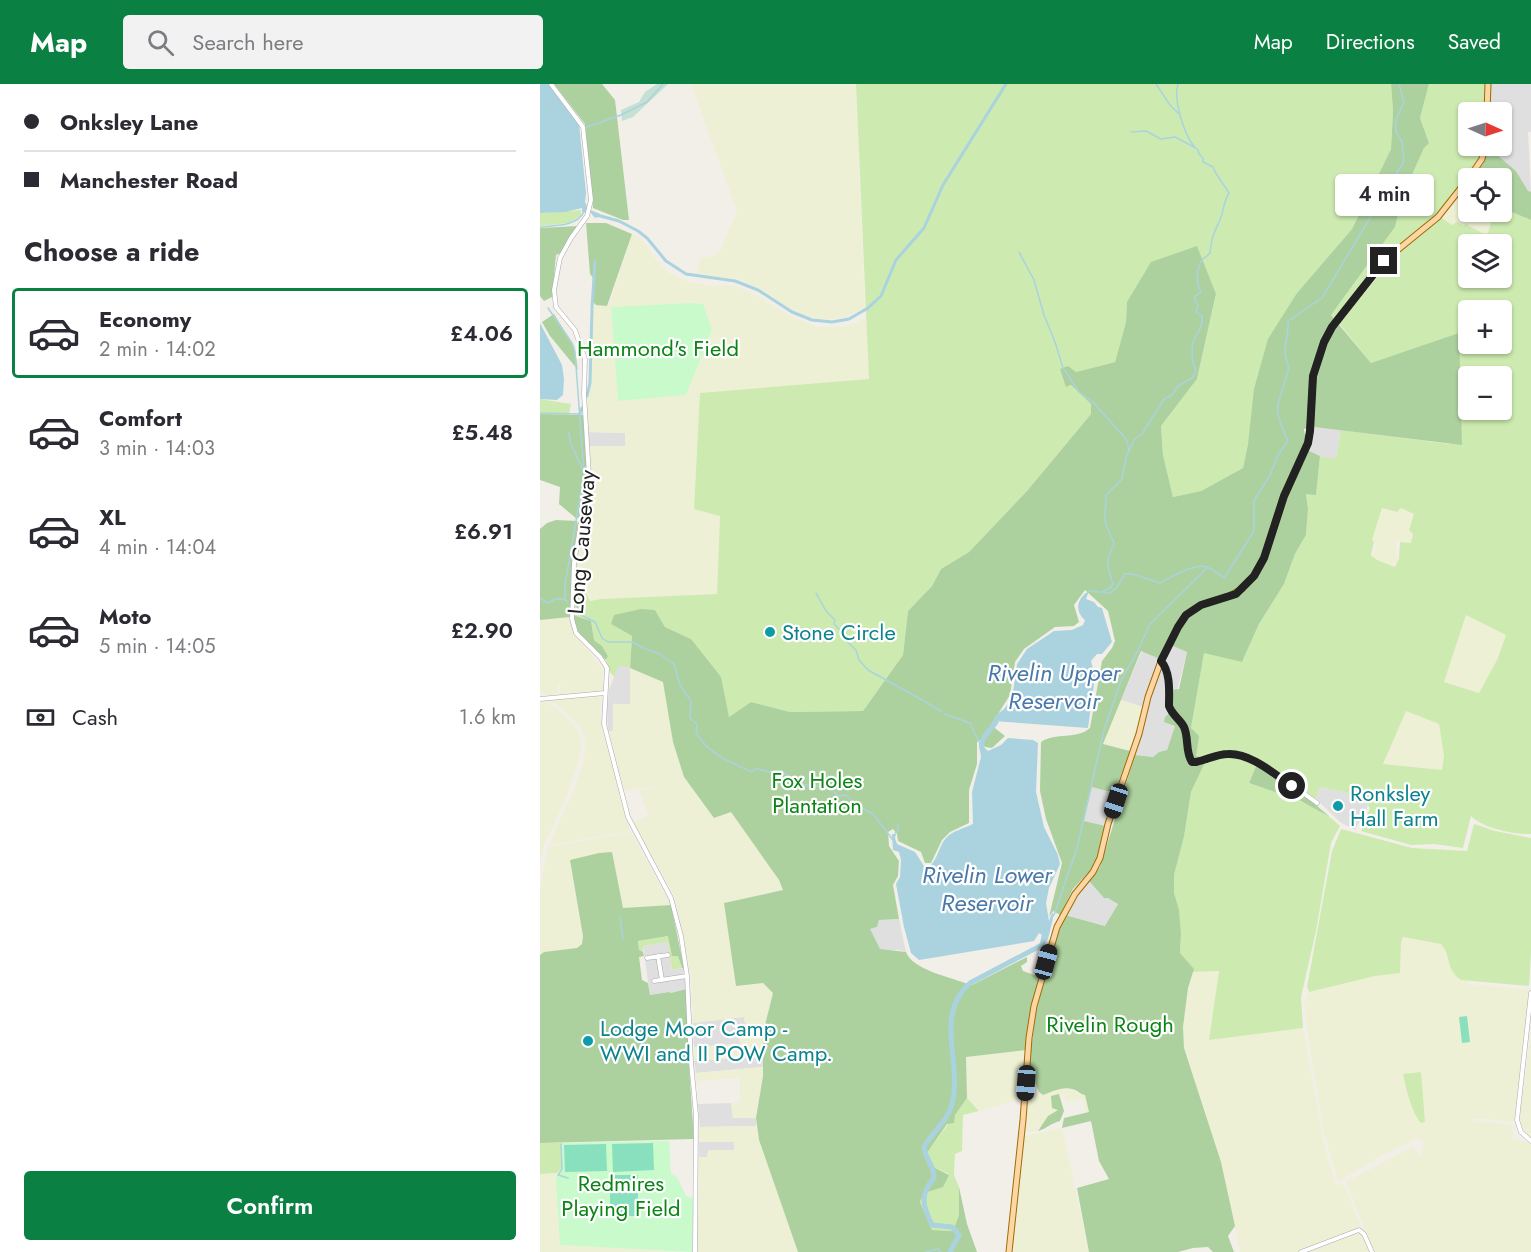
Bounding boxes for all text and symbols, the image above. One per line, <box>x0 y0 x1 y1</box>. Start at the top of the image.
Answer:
search box <box>123 15 543 69</box>
text: Map <box>30 22 87 63</box>
icon: search <box>144 26 177 59</box>
text: Search here <box>192 26 304 58</box>
text: Map <box>1254 27 1293 57</box>
text: Directions <box>1326 27 1415 57</box>
text: Saved <box>1448 27 1501 57</box>
north arrow <box>1458 102 1512 156</box>
map controls <box>1458 102 1512 420</box>
text: Onksley Lane <box>60 106 198 138</box>
text: Manchester Road <box>60 164 238 196</box>
button: locate <box>1458 168 1512 222</box>
callout: 4 min <box>1334 174 1434 216</box>
text: 4 min <box>1359 180 1411 209</box>
text: Choose a ride <box>24 232 199 271</box>
button: layers <box>1458 234 1512 288</box>
route end <box>1370 247 1397 274</box>
button: + <box>1458 300 1512 354</box>
text: Economy <box>99 303 191 335</box>
icon: car <box>27 306 81 360</box>
text: £4.06 <box>450 317 513 349</box>
park label: Hammond's Field <box>577 332 739 364</box>
text: 2 min · 14:02 <box>99 335 216 364</box>
button: − <box>1458 366 1512 420</box>
text: Comfort <box>99 402 182 434</box>
icon: car <box>27 405 81 459</box>
text: £5.48 <box>451 416 513 448</box>
text: 3 min · 14:03 <box>99 434 215 463</box>
street label: Long Causeway <box>559 468 603 616</box>
text: XL <box>99 501 126 533</box>
icon: car <box>27 504 81 558</box>
text: £6.91 <box>454 515 513 547</box>
text: 4 min · 14:04 <box>99 533 216 562</box>
text: Moto <box>99 600 152 632</box>
icon: car <box>27 603 81 657</box>
text: £2.90 <box>451 614 513 646</box>
place label: Stone Circle <box>782 616 896 648</box>
marker: Stone Circle <box>763 625 777 639</box>
text: 5 min · 14:05 <box>99 632 216 661</box>
water label: Rivelin Upper Reservoir <box>988 655 1122 718</box>
icon: cash <box>24 701 57 734</box>
text: Cash <box>72 701 118 733</box>
text: 1.6 km <box>459 703 516 732</box>
park label: Fox Holes Plantation <box>772 764 863 821</box>
route start <box>1278 772 1305 799</box>
place label: Ronksley Hall Farm <box>1350 777 1439 834</box>
car <box>1102 781 1130 821</box>
marker: Ronksley Hall Farm <box>1331 799 1345 813</box>
water label: Rivelin Lower Reservoir <box>922 857 1054 920</box>
car <box>1033 942 1059 982</box>
park label: Rivelin Rough <box>1046 1008 1174 1040</box>
place label: Lodge Moor Camp - WWI and II POW Camp. <box>600 1012 833 1069</box>
marker: Lodge Moor Camp - WWI and II POW Camp. <box>581 1034 595 1048</box>
car <box>1016 1064 1036 1102</box>
park label: Redmires Playing Field <box>561 1167 681 1224</box>
button: Confirm <box>24 1171 516 1240</box>

